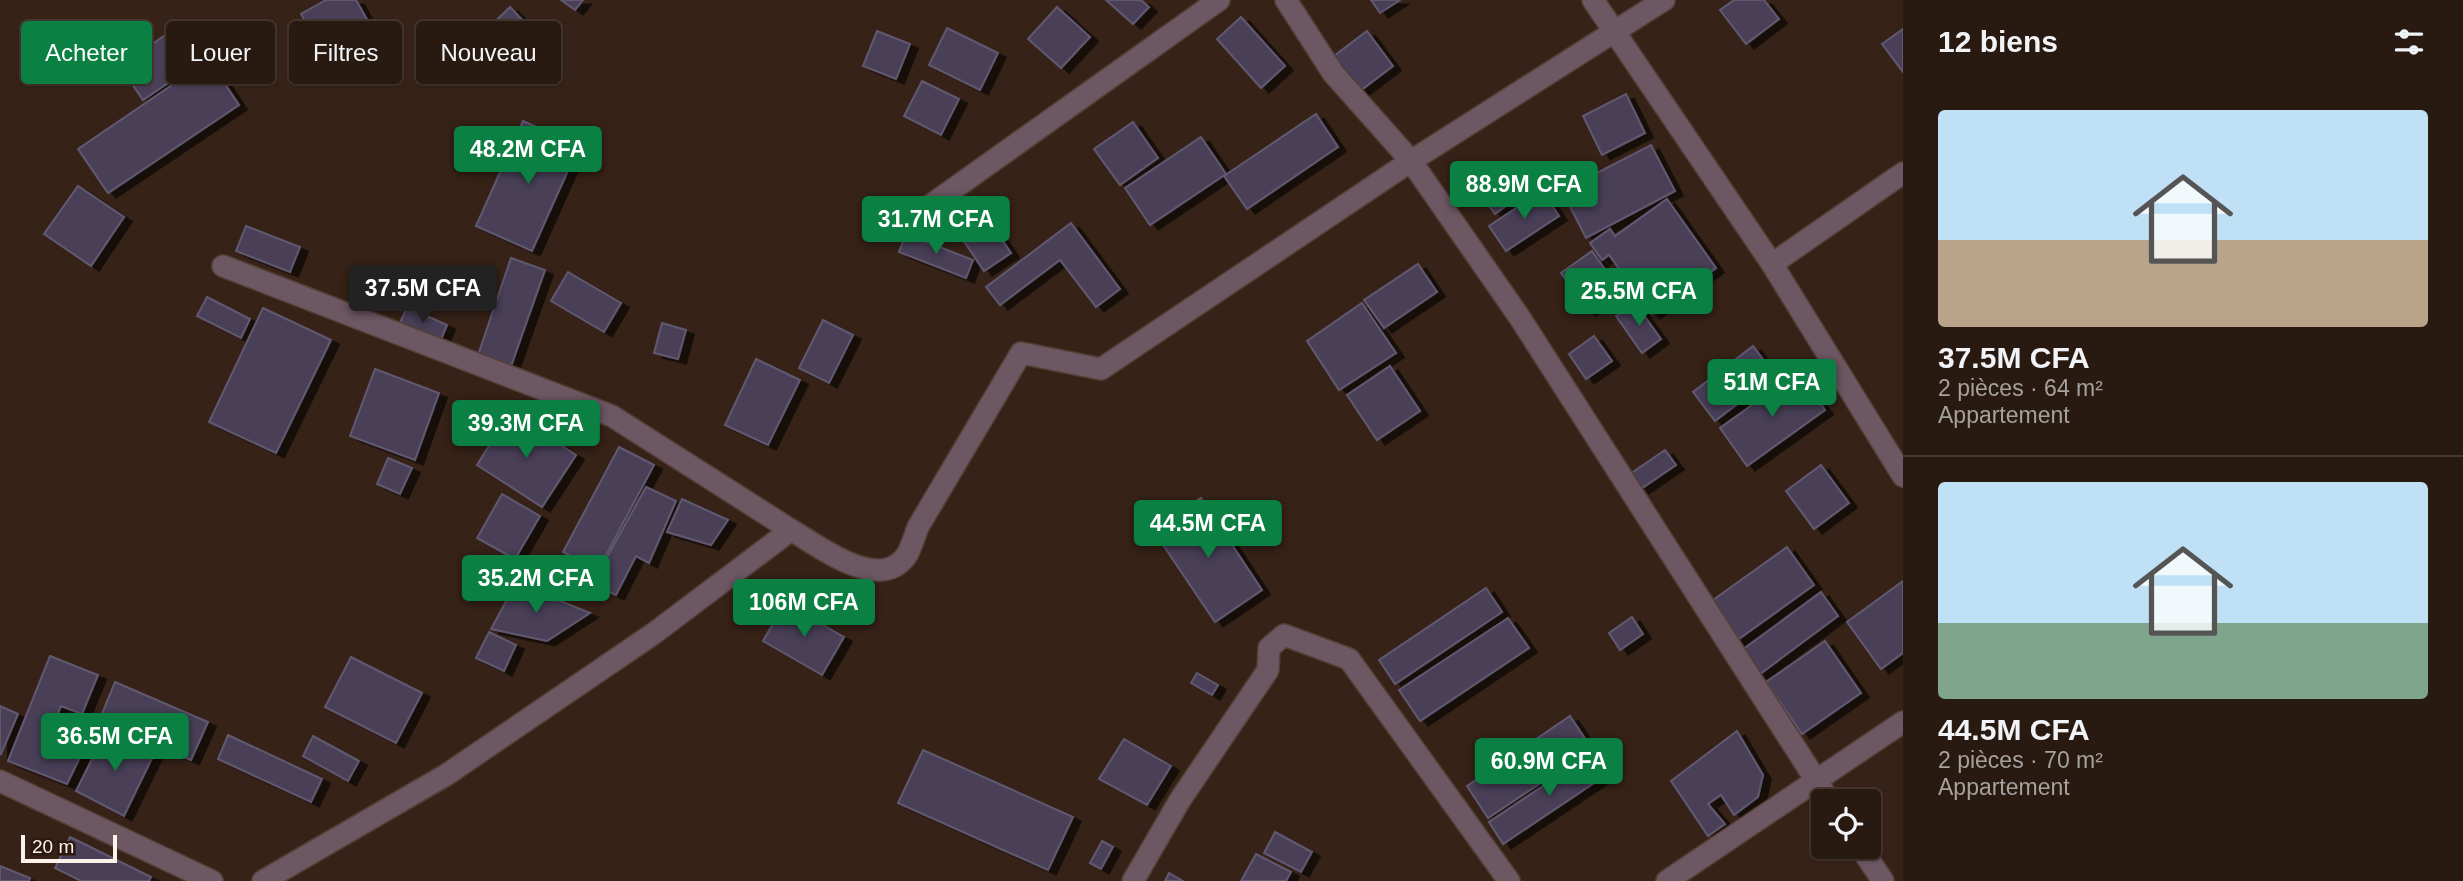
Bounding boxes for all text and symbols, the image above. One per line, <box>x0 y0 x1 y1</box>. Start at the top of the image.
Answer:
chip: Acheter <box>21 21 152 84</box>
chip: Louer <box>166 21 275 84</box>
chip: Filtres <box>289 21 402 84</box>
chip: Nouveau <box>416 21 561 84</box>
icon: filters <box>2390 23 2428 61</box>
text: 12 biens <box>1938 25 2058 58</box>
pin: 48.2M CFA <box>448 127 608 186</box>
text: 48.2M CFA <box>470 136 586 162</box>
icon: home <box>2120 156 2246 282</box>
pin: 88.9M CFA <box>1444 162 1604 221</box>
text: 88.9M CFA <box>1466 171 1582 197</box>
pin: 31.7M CFA <box>856 196 1016 256</box>
text: 31.7M CFA <box>878 206 994 232</box>
pin: 37.5M CFA <box>343 266 503 325</box>
pin: 25.5M CFA <box>1559 268 1719 328</box>
text: 37.5M CFA <box>365 275 481 301</box>
text: 25.5M CFA <box>1581 278 1697 304</box>
text: 37.5M CFA <box>1938 341 2090 374</box>
pin: 51M CFA <box>1707 360 1837 419</box>
text: 51M CFA <box>1723 369 1821 395</box>
text: 2 pièces · 64 m² <box>1938 375 2103 401</box>
pin: 39.3M CFA <box>446 400 606 460</box>
text: Appartement <box>1938 402 2070 428</box>
text: 39.3M CFA <box>468 410 584 436</box>
pin: 44.5M CFA <box>1128 500 1288 560</box>
text: 44.5M CFA <box>1150 510 1266 536</box>
icon: home <box>2120 528 2246 654</box>
pin: 35.2M CFA <box>456 556 616 615</box>
text: 35.2M CFA <box>478 565 594 591</box>
pin: 106M CFA <box>732 580 876 639</box>
text: 106M CFA <box>749 589 859 615</box>
text: 44.5M CFA <box>1938 713 2090 746</box>
pin: 36.5M CFA <box>35 714 195 773</box>
text: 36.5M CFA <box>57 723 173 749</box>
pin: 60.9M CFA <box>1469 738 1629 798</box>
text: 2 pièces · 70 m² <box>1938 747 2103 773</box>
text: 60.9M CFA <box>1491 748 1607 774</box>
text: Appartement <box>1938 774 2070 800</box>
map controls <box>1811 789 1881 859</box>
button: locate <box>1811 789 1881 859</box>
scale bar <box>21 832 117 864</box>
text: 20 m <box>32 836 74 857</box>

